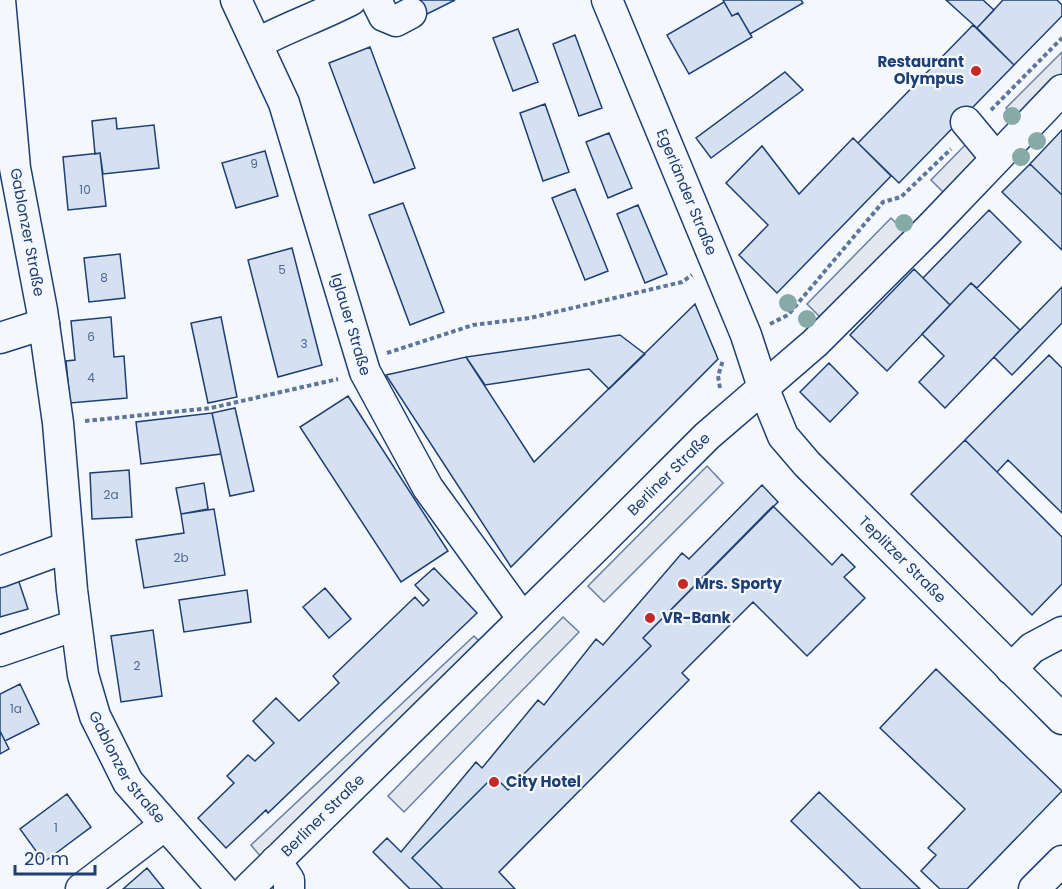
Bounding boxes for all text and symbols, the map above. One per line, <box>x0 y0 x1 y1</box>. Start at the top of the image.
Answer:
place label: Restaurant Olympus <box>877 51 964 89</box>
marker: Restaurant Olympus <box>969 64 983 78</box>
street label: Egerländer Straße <box>652 126 723 258</box>
house number: 9 <box>250 155 258 172</box>
street label: Gablonzer Straße <box>5 166 50 298</box>
house number: 10 <box>79 181 91 198</box>
house number: 5 <box>278 261 286 278</box>
house number: 8 <box>100 269 108 286</box>
street label: Iglauer Straße <box>326 271 376 378</box>
house number: 6 <box>87 328 95 345</box>
house number: 3 <box>300 335 308 352</box>
house number: 4 <box>87 369 95 386</box>
street label: Berliner Straße <box>622 428 715 520</box>
house number: 2a <box>103 486 119 503</box>
street label: Teplitzer Straße <box>854 511 951 607</box>
house number: 2b <box>173 549 189 566</box>
place label: Mrs. Sporty <box>695 573 782 594</box>
marker: Mrs. Sporty <box>676 577 690 591</box>
place label: VR-Bank <box>662 607 732 628</box>
marker: VR-Bank <box>643 611 657 625</box>
house number: 2 <box>134 657 141 674</box>
house number: 1a <box>10 700 22 717</box>
street label: Gablonzer Straße <box>84 707 171 828</box>
street label: Berliner Straße <box>276 769 369 861</box>
place label: City Hotel <box>506 771 581 792</box>
marker: City Hotel <box>487 775 501 789</box>
house number: 1 <box>54 819 58 836</box>
scale bar <box>15 838 94 876</box>
text: 20 m <box>24 846 69 871</box>

